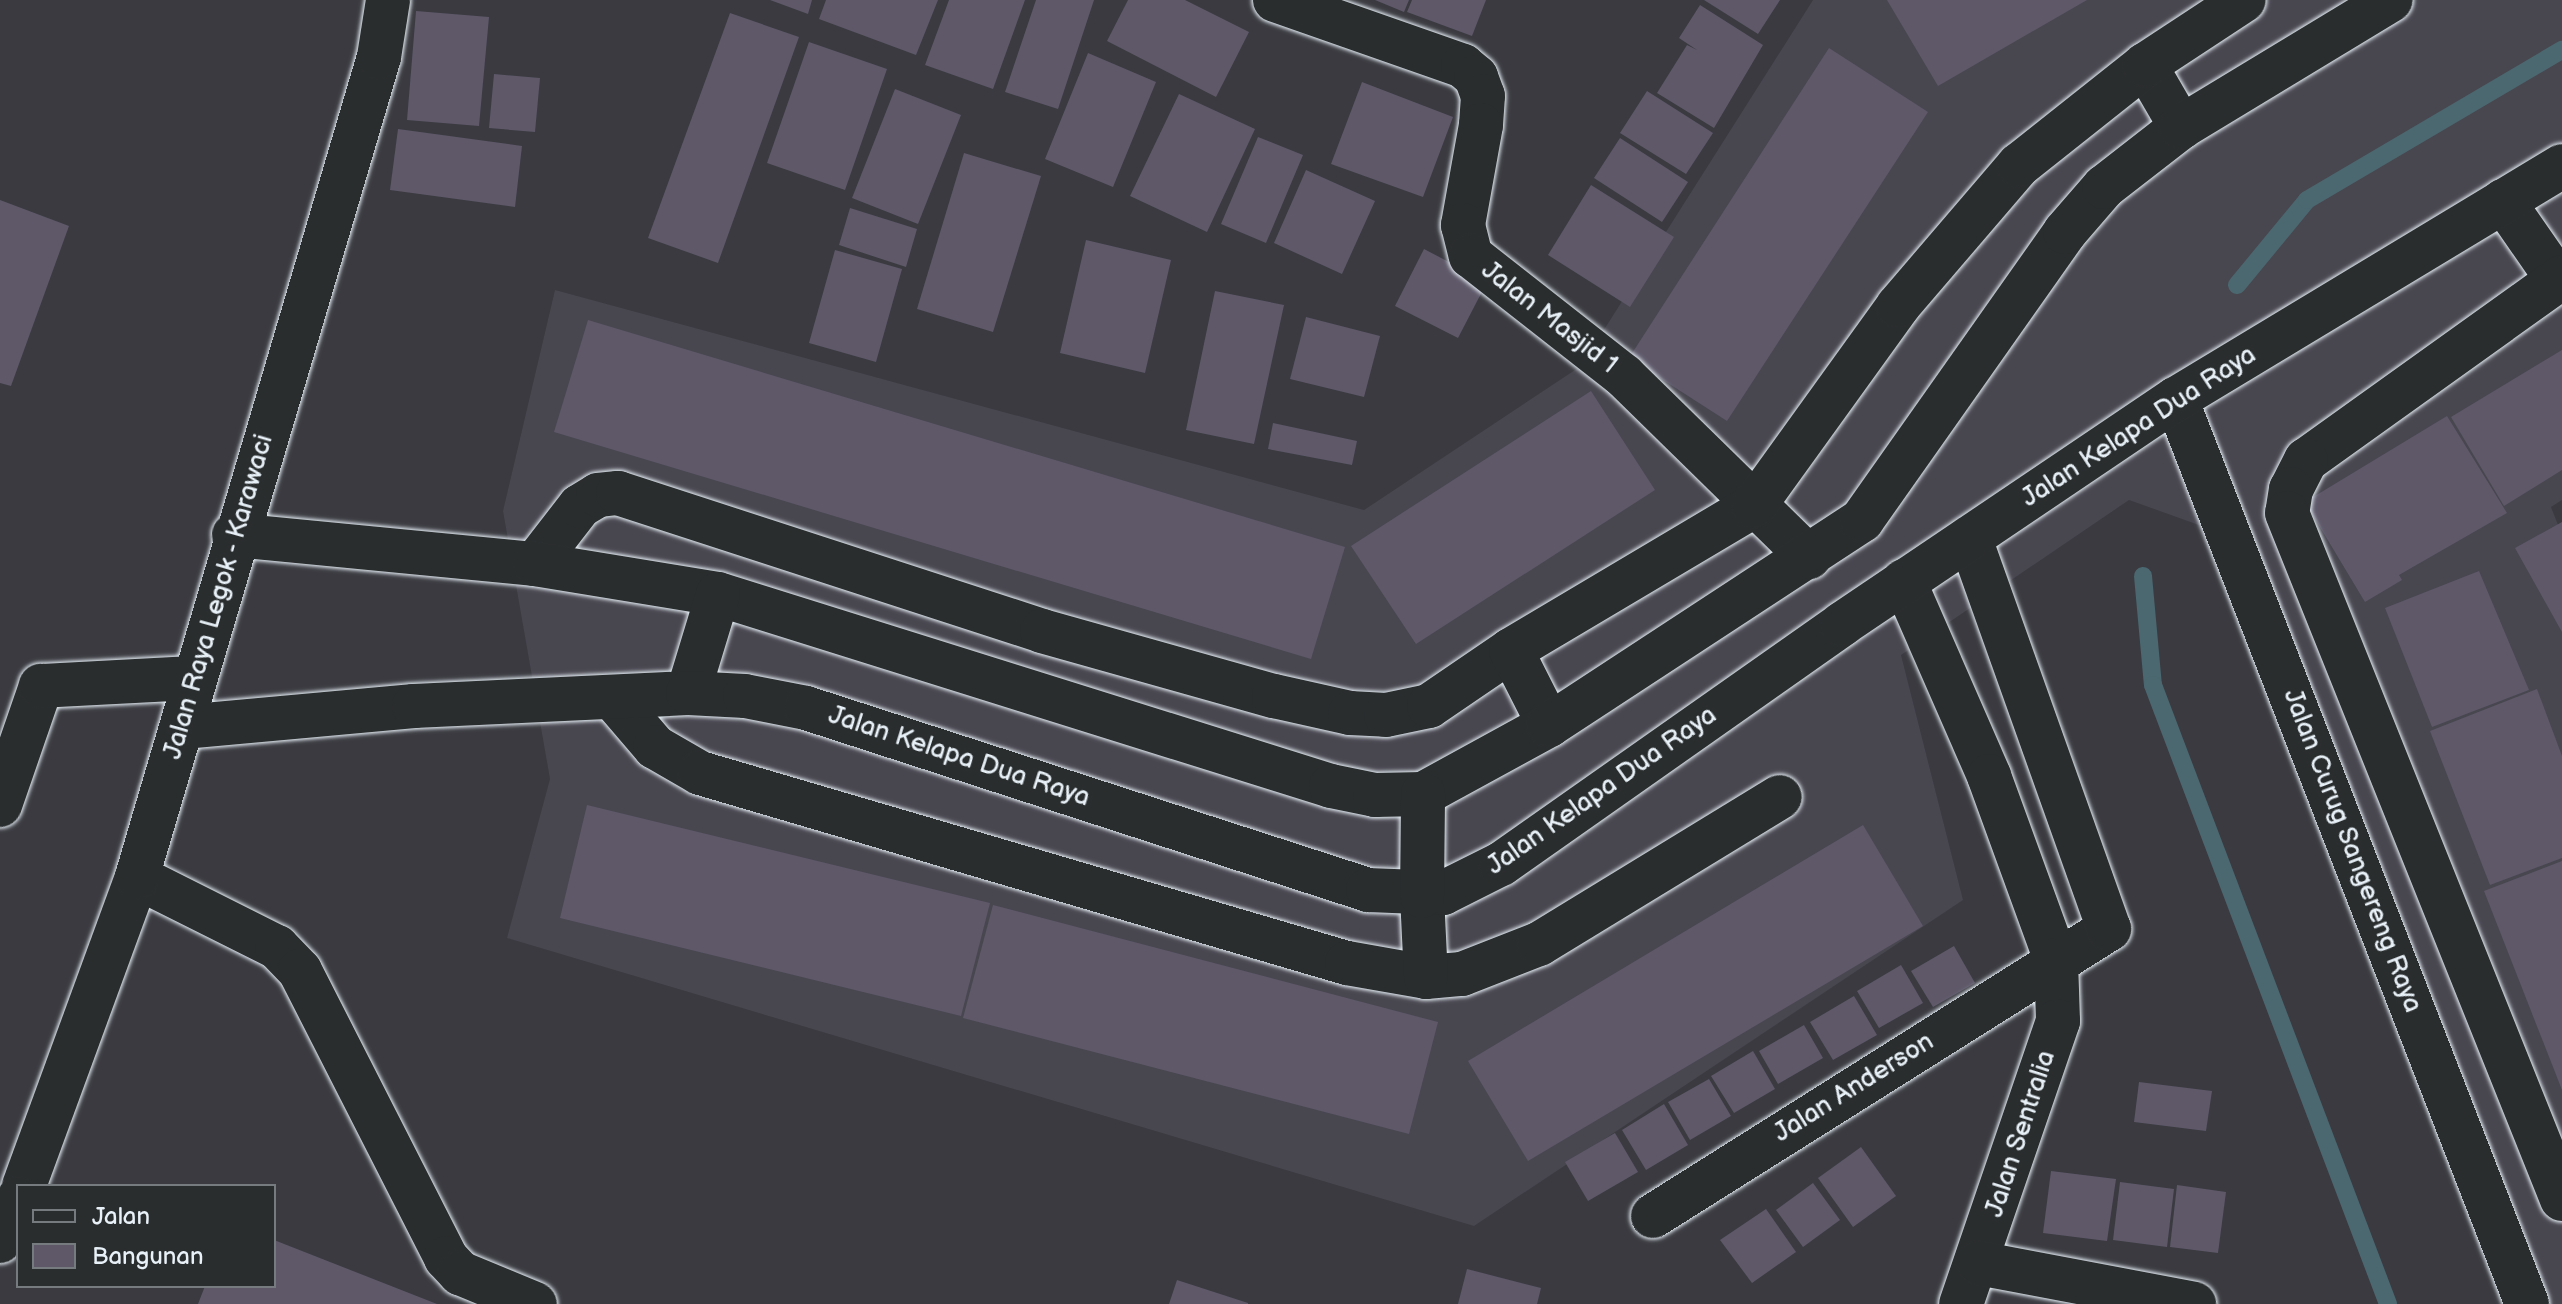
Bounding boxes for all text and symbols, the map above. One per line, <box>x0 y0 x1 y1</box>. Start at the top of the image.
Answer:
street label: Jalan Masjid 1 <box>1475 255 1623 381</box>
street label: Jalan Kelapa Dua Raya <box>2016 340 2262 514</box>
street label: Jalan Raya Legok - Karawaci <box>157 430 281 764</box>
street label: Jalan Curug Sangereng Raya <box>2276 685 2428 1017</box>
street label: Jalan Kelapa Dua Raya <box>824 700 1094 814</box>
street label: Jalan Kelapa Dua Raya <box>1481 700 1723 882</box>
street label: Jalan Anderson <box>1768 1026 1940 1150</box>
street label: Jalan Sentralia <box>1979 1047 2063 1221</box>
legend <box>16 1184 276 1288</box>
text: Jalan <box>92 1202 150 1231</box>
text: Bangunan <box>92 1242 203 1271</box>

